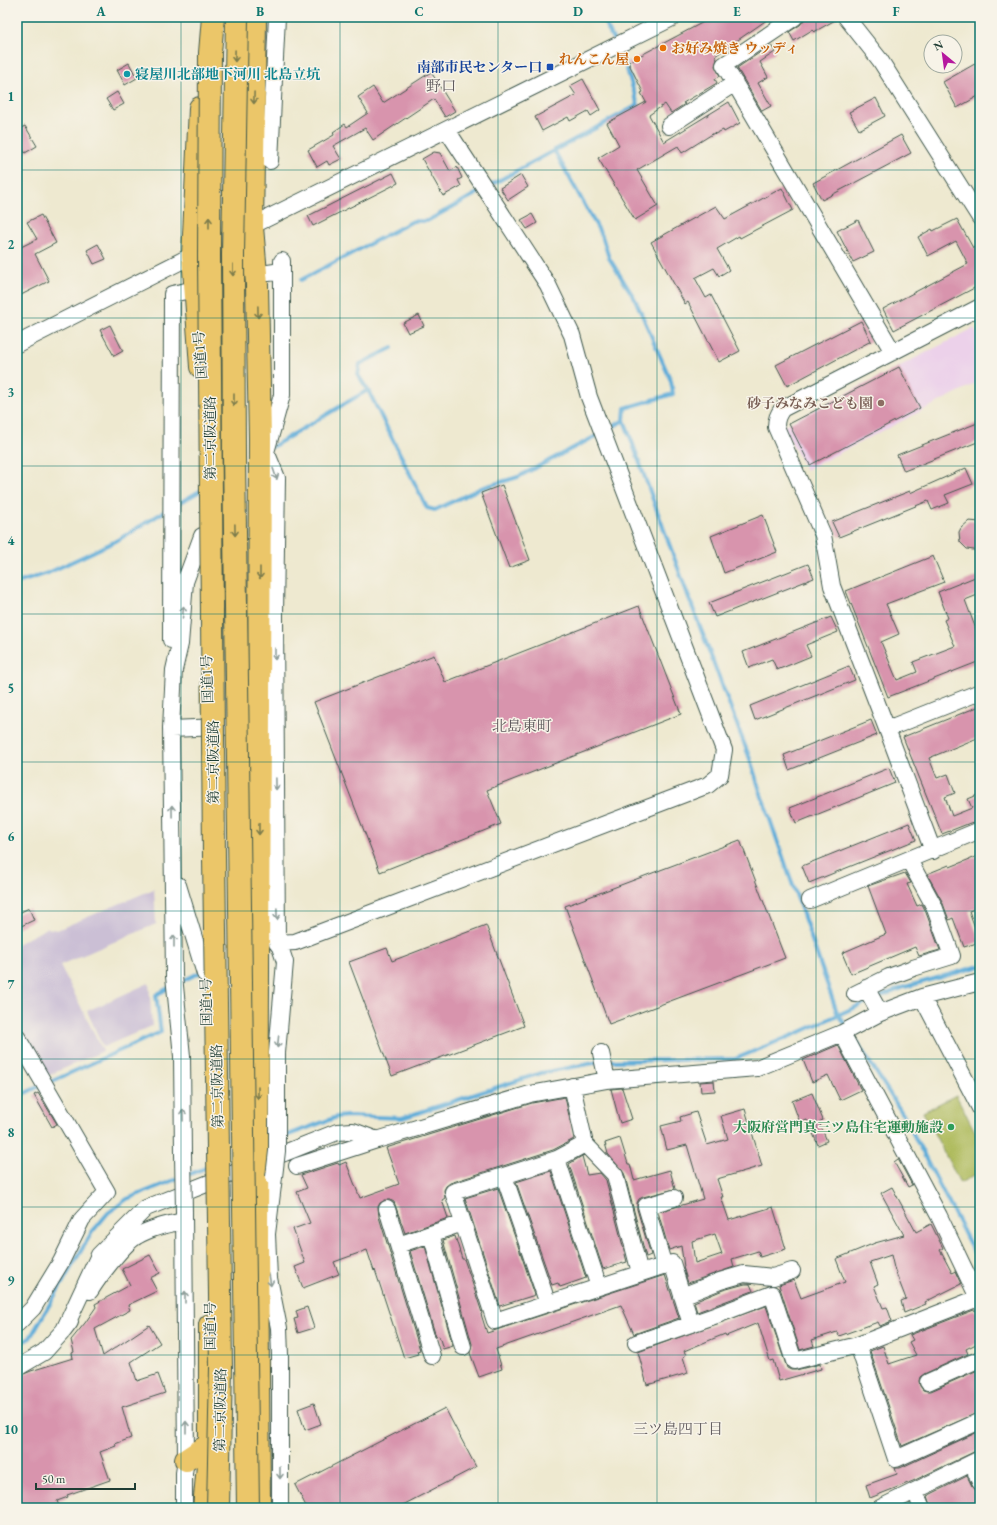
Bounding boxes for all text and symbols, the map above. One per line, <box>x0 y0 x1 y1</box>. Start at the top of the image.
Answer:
text: A <box>95 3 106 20</box>
text: B <box>256 3 264 20</box>
text: C <box>414 3 424 20</box>
text: D <box>573 3 583 20</box>
text: E <box>733 3 741 20</box>
text: F <box>892 3 900 20</box>
north arrow <box>923 34 963 74</box>
text: N <box>931 37 946 54</box>
place label: お好み焼き ウッディ <box>671 39 799 57</box>
marker: お好み焼き ウッディ <box>658 43 668 53</box>
one-way arrow <box>232 49 239 62</box>
place label: れんこん屋 <box>559 50 629 68</box>
marker: れんこん屋 <box>632 54 642 64</box>
place label: 南部市民センター口 <box>417 58 542 76</box>
marker: 南部市民センター口 <box>545 62 555 72</box>
place label: 寝屋川北部地下河川 北島立坑 <box>135 65 320 83</box>
marker: 寝屋川北部地下河川 北島立坑 <box>122 69 132 79</box>
district label: 野口 <box>426 76 456 95</box>
text: 1 <box>8 88 15 105</box>
one-way arrow <box>250 91 257 104</box>
one-way arrow <box>205 217 213 230</box>
text: 2 <box>8 236 15 253</box>
one-way arrow <box>229 263 237 276</box>
one-way arrow <box>254 305 261 318</box>
street label: 国道1号 <box>189 330 211 380</box>
text: 3 <box>8 384 15 401</box>
one-way arrow <box>230 393 238 406</box>
place label: 砂子みなみこども園 <box>747 394 873 412</box>
street label: 第二京阪道路 <box>201 396 219 480</box>
marker: 砂子みなみこども園 <box>876 398 886 408</box>
one-way arrow <box>272 467 279 480</box>
one-way arrow <box>231 523 239 536</box>
text: 4 <box>8 532 15 549</box>
one-way arrow <box>256 566 264 579</box>
one-way arrow <box>179 606 186 619</box>
one-way arrow <box>271 647 279 660</box>
street label: 国道1号 <box>197 654 217 704</box>
text: 5 <box>8 680 14 697</box>
district label: 北島東町 <box>492 716 552 735</box>
street label: 第二京阪道路 <box>204 720 222 804</box>
one-way arrow <box>272 777 280 790</box>
one-way arrow <box>169 805 176 818</box>
one-way arrow <box>255 822 263 835</box>
text: 6 <box>8 828 15 845</box>
one-way arrow <box>273 907 281 920</box>
one-way arrow <box>170 935 178 948</box>
text: 7 <box>8 976 15 993</box>
street label: 国道1号 <box>197 977 215 1027</box>
one-way arrow <box>274 1035 282 1048</box>
street label: 第二京阪道路 <box>207 1044 227 1128</box>
one-way arrow <box>254 1086 262 1099</box>
one-way arrow <box>179 1109 187 1122</box>
place label: 大阪府営門真三ツ島住宅運動施設 <box>733 1118 943 1136</box>
marker: 大阪府営門真三ツ島住宅運動施設 <box>946 1122 956 1132</box>
text: 8 <box>8 1124 15 1141</box>
text: 9 <box>8 1272 15 1289</box>
one-way arrow <box>266 1274 274 1287</box>
one-way arrow <box>181 1291 189 1304</box>
street label: 国道1号 <box>201 1302 219 1350</box>
street label: 第二京阪道路 <box>210 1368 230 1452</box>
district label: 三ツ島四丁目 <box>633 1419 723 1438</box>
text: 10 <box>4 1421 18 1438</box>
one-way arrow <box>182 1421 190 1434</box>
scale bar <box>36 1465 135 1491</box>
one-way arrow <box>276 1466 284 1479</box>
text: 50 m <box>42 1471 66 1487</box>

